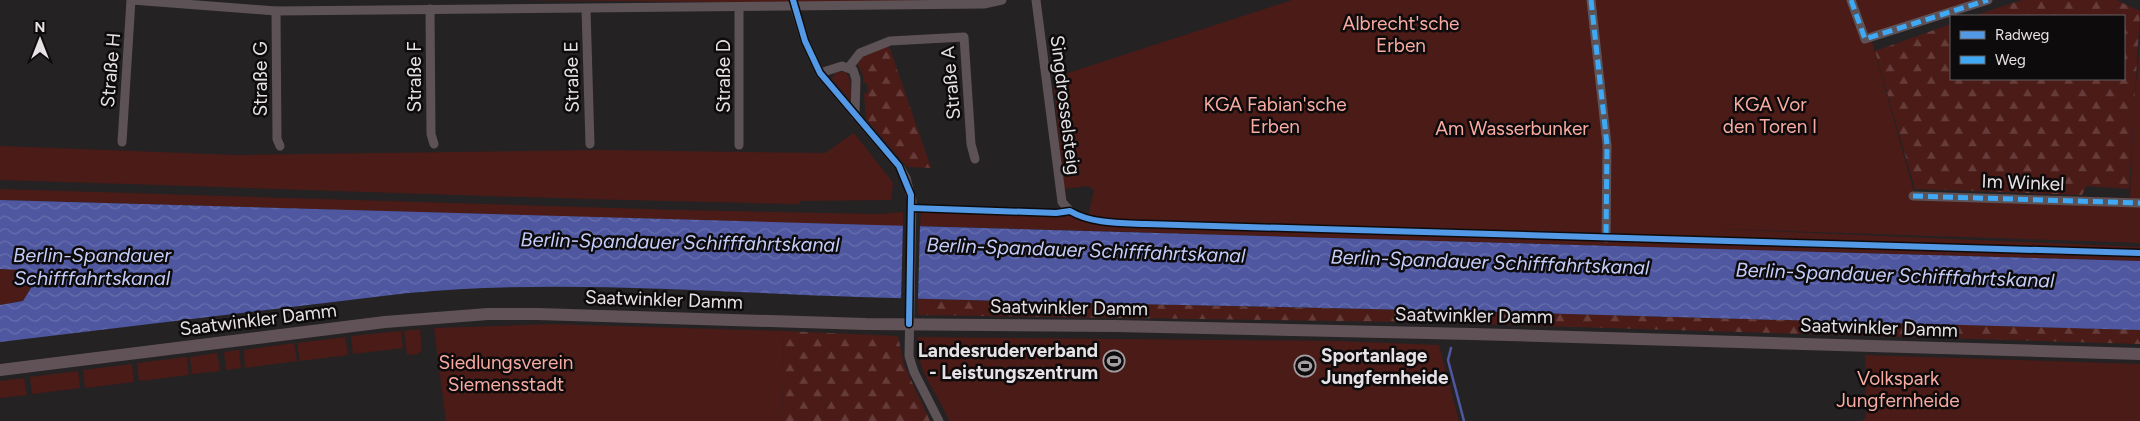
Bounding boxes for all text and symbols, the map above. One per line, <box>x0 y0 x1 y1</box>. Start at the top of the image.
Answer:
park label: Albrecht'sche Erben <box>1343 12 1459 57</box>
north arrow <box>15 15 65 65</box>
legend <box>1950 15 2125 80</box>
text: N <box>35 19 45 36</box>
text: Radweg <box>1995 26 2049 44</box>
street label: Straße H <box>96 32 125 108</box>
street label: Singdrosselsteig <box>1046 34 1085 176</box>
street label: Straße D <box>712 39 735 113</box>
street label: Straße G <box>249 41 272 117</box>
street label: Straße F <box>403 41 426 113</box>
street label: Straße E <box>559 41 584 113</box>
street label: Straße A <box>936 45 965 121</box>
text: Weg <box>1995 51 2026 69</box>
park label: KGA Fabian'sche Erben <box>1203 93 1347 138</box>
park label: KGA Vor den Toren I <box>1723 93 1817 138</box>
park label: Am Wasserbunker <box>1435 117 1589 140</box>
street label: Im Winkel <box>1981 170 2065 195</box>
water label: Berlin-Spandauer Schifffahrtskanal <box>520 227 840 257</box>
water label: Berlin-Spandauer Schifffahrtskanal <box>926 232 1247 268</box>
water label: Berlin-Spandauer Schifffahrtskanal <box>13 243 172 290</box>
water label: Berlin-Spandauer Schifffahrtskanal <box>1330 244 1651 280</box>
water label: Berlin-Spandauer Schifffahrtskanal <box>1735 257 2056 293</box>
street label: Saatwinkler Damm <box>585 285 743 314</box>
street label: Saatwinkler Damm <box>990 295 1148 320</box>
street label: Saatwinkler Damm <box>178 298 338 341</box>
street label: Saatwinkler Damm <box>1395 303 1553 328</box>
street label: Saatwinkler Damm <box>1800 313 1958 342</box>
place label: Landesruderverband - Leistungszentrum <box>918 339 1098 384</box>
place label: Sportanlage Jungfernheide <box>1321 344 1449 389</box>
sports icon: Landesruderverband - Leistungszentrum <box>1102 349 1126 373</box>
park label: Siedlungsverein Siemensstadt <box>439 351 573 396</box>
sports icon: Sportanlage Jungfernheide <box>1293 354 1317 378</box>
park label: Volkspark Jungfernheide <box>1836 367 1960 412</box>

